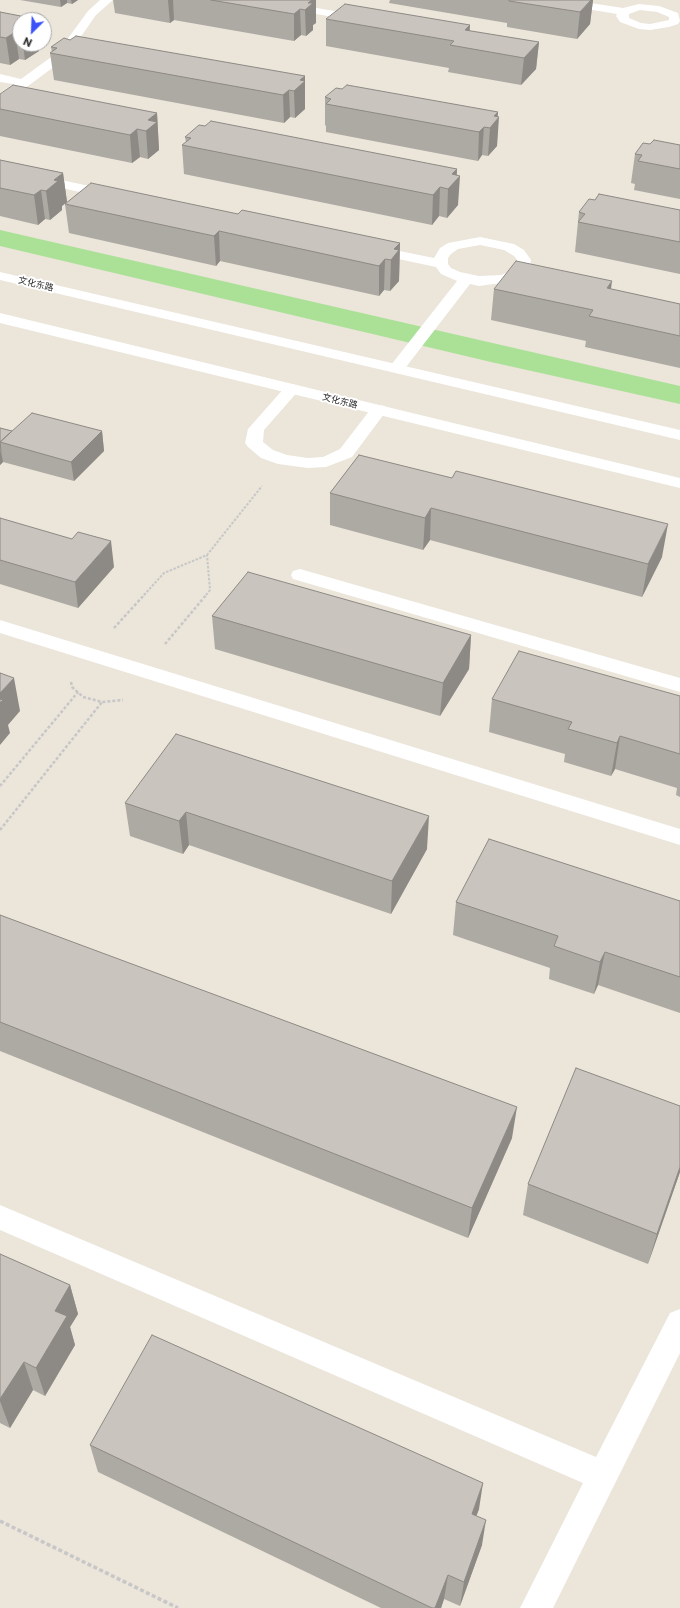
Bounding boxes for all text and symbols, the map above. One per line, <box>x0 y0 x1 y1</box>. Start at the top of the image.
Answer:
north arrow <box>12 12 52 52</box>
text: N <box>21 35 34 50</box>
street label: 文化东路 <box>17 275 55 293</box>
street label: 文化东路 <box>321 391 359 411</box>

